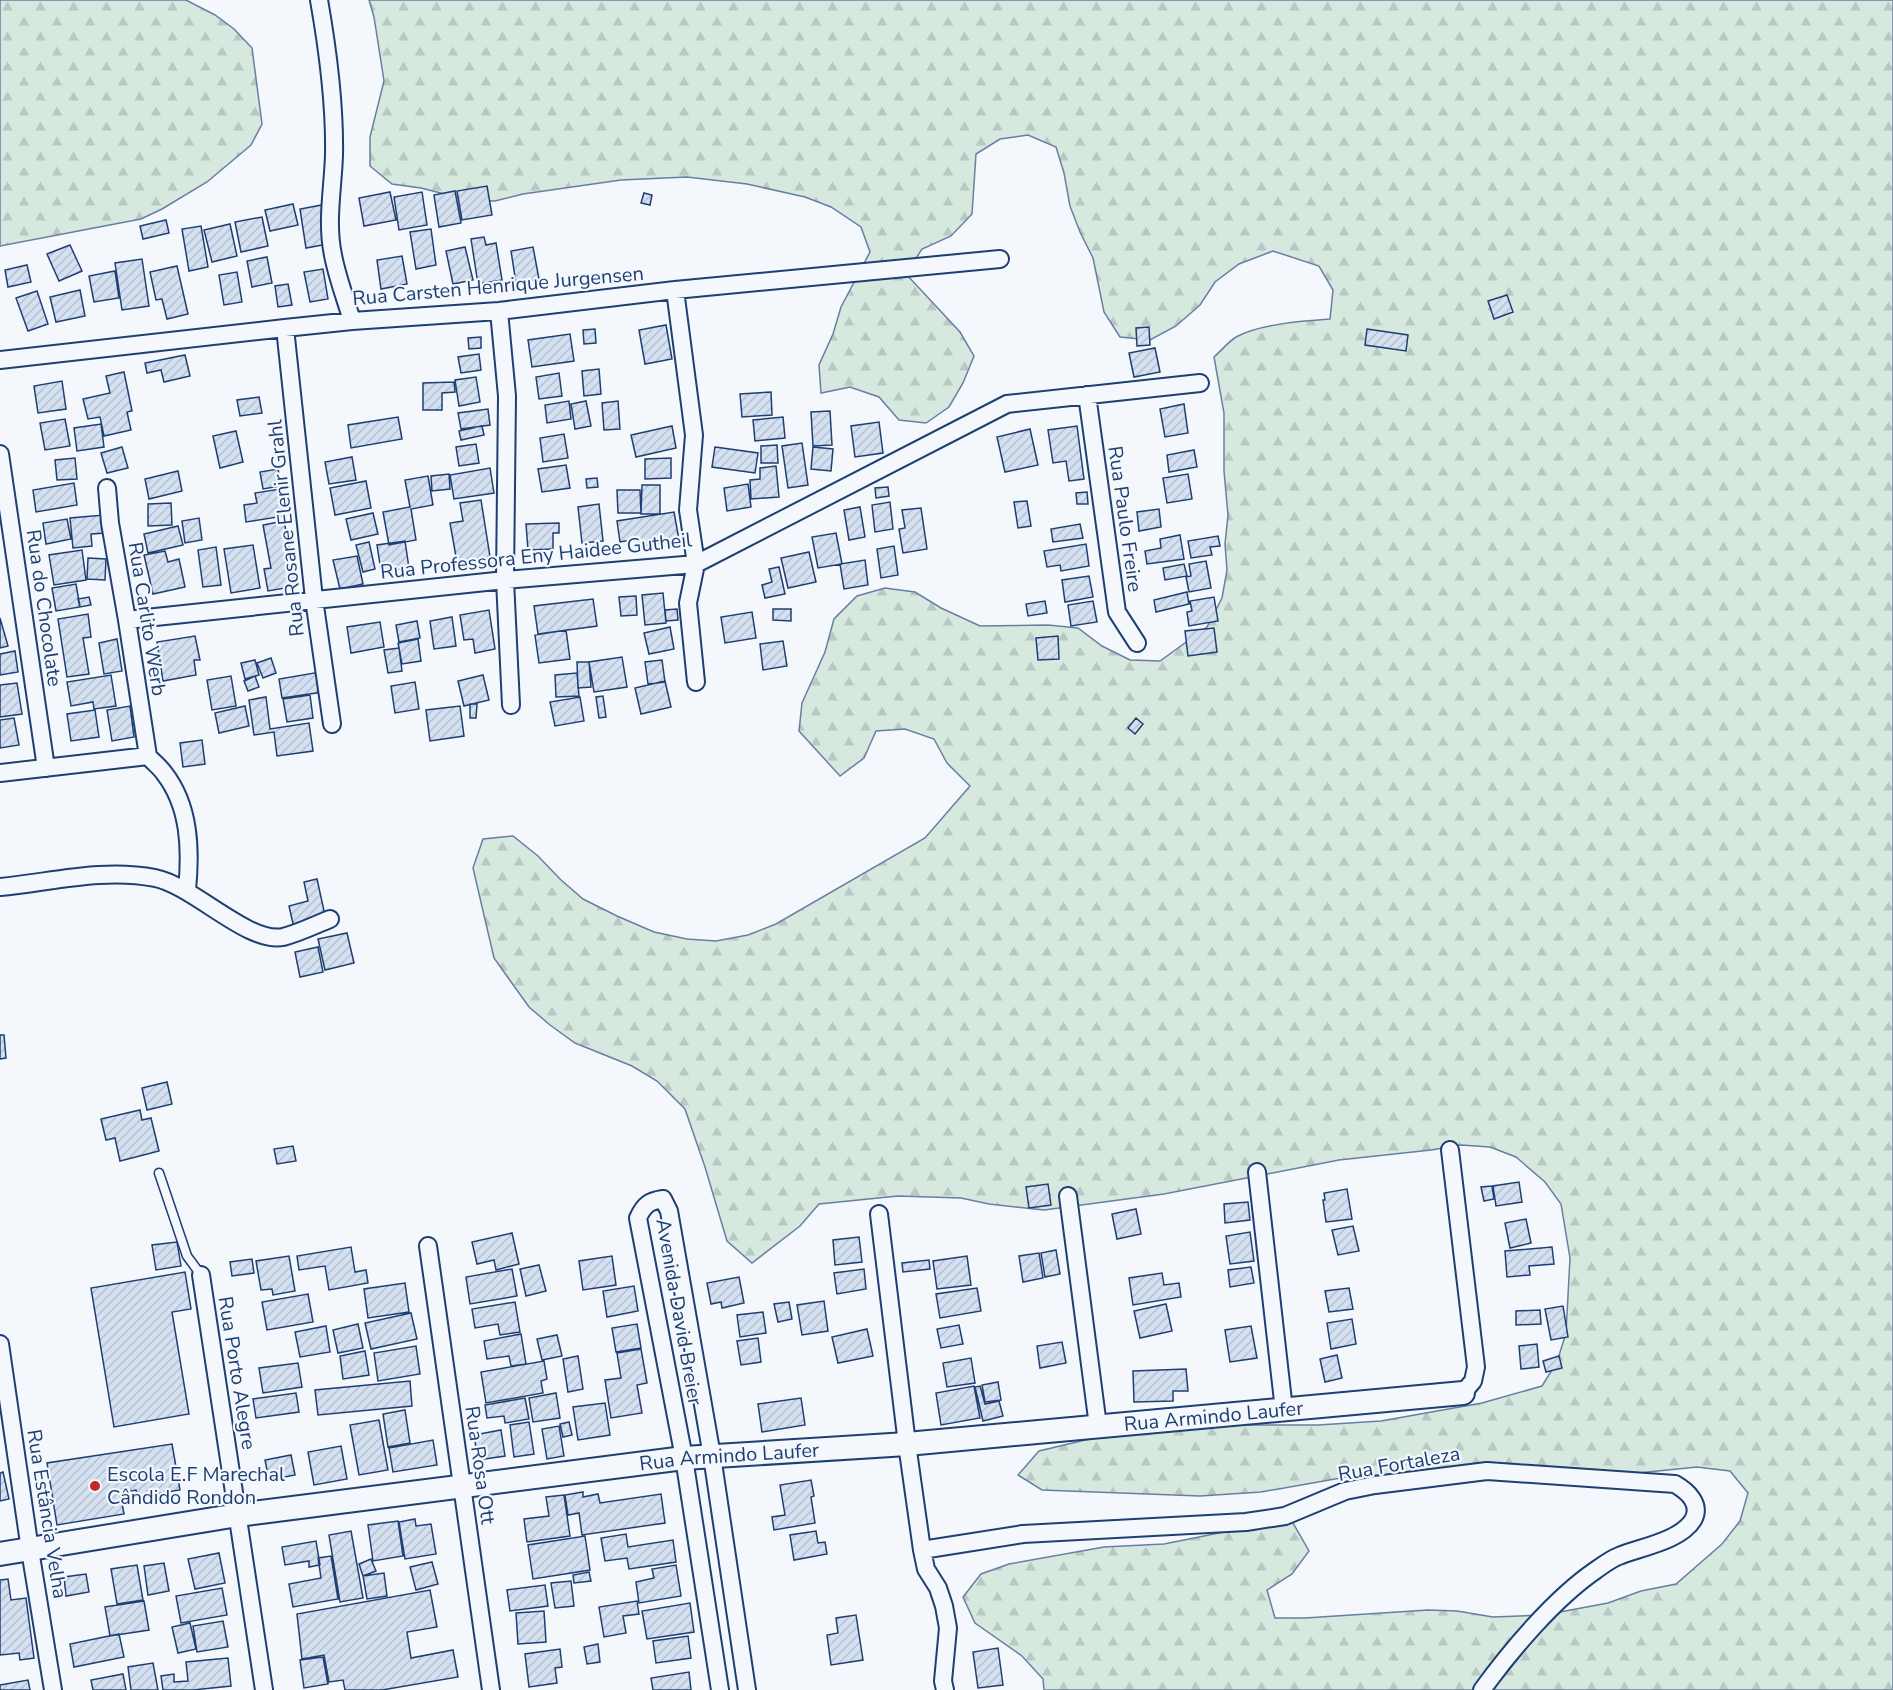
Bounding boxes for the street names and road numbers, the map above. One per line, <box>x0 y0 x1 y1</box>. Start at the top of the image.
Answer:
street label: Rua Carsten Henrique Jurgensen <box>351 260 645 312</box>
street label: Rua Rosane Elenir Grahl <box>261 418 311 638</box>
street label: Rua Paulo Freire <box>1101 444 1149 594</box>
street label: Rua Professora Eny Haidee Gutheil <box>379 526 693 586</box>
street label: Rua do Chocolate <box>20 528 68 688</box>
street label: Rua Carlito Werb <box>122 540 172 698</box>
street label: Avenida David Breier <box>649 1217 709 1407</box>
street label: Rua Porto Alegre <box>212 1294 262 1452</box>
street label: Rua Armindo Laufer <box>1123 1394 1304 1438</box>
street label: Rua Rosa Ott <box>458 1404 502 1527</box>
street label: Rua Estância Velha <box>20 1427 74 1601</box>
street label: Rua Armindo Laufer <box>638 1436 820 1477</box>
street label: Rua Fortaleza <box>1336 1440 1462 1488</box>

